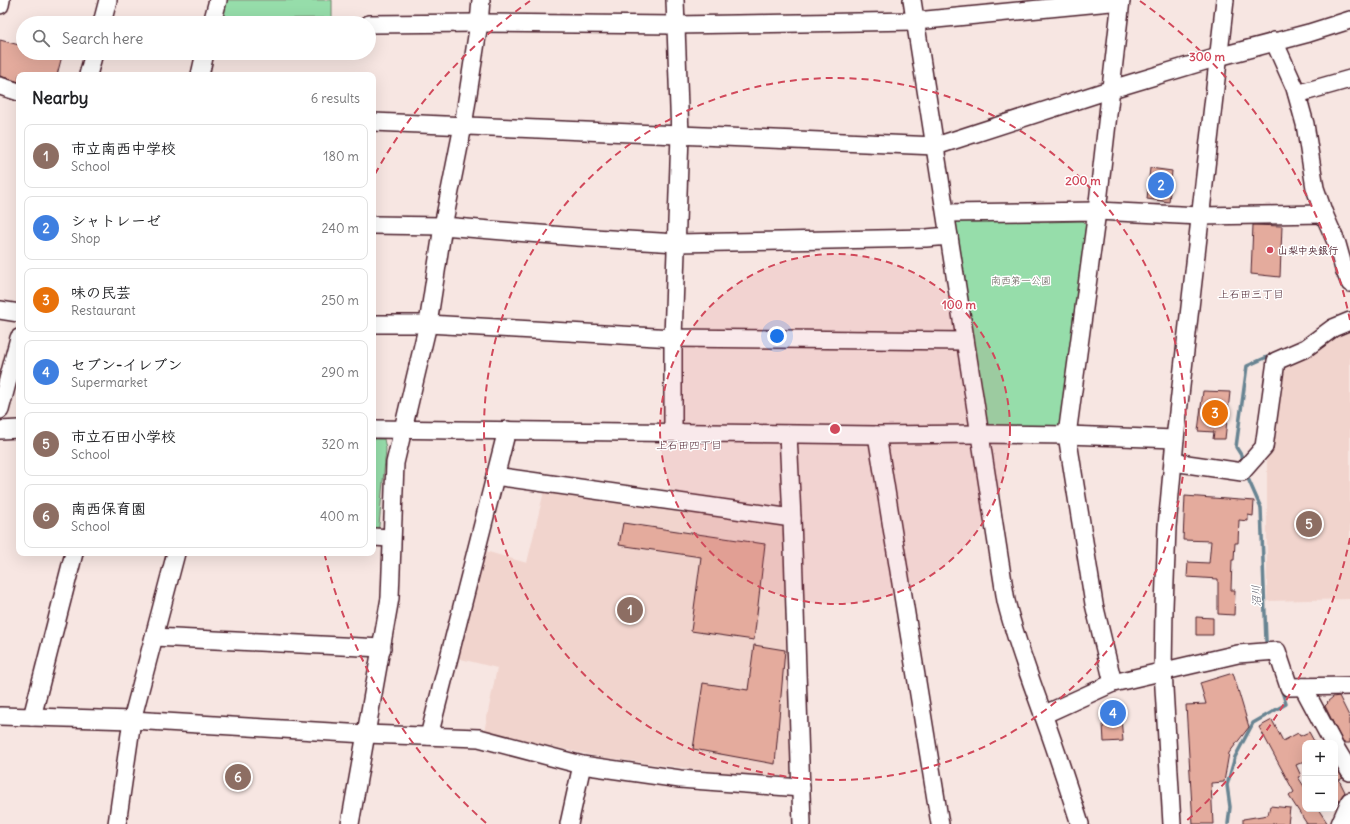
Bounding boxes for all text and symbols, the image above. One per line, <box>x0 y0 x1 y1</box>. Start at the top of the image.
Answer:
search box <box>16 16 376 60</box>
icon: search <box>30 27 52 49</box>
text: Search here <box>62 29 143 48</box>
text: 300 m <box>1189 49 1225 64</box>
text: Nearby <box>32 87 88 109</box>
text: 6 results <box>311 90 360 107</box>
text: 市立南西中学校 <box>71 139 176 158</box>
text: 1 <box>43 148 49 165</box>
text: 180 m <box>323 148 359 165</box>
text: School <box>71 158 110 175</box>
pin: 2 <box>1148 170 1174 200</box>
text: 200 m <box>1065 173 1101 188</box>
text: シャトレーゼ <box>71 211 161 230</box>
text: 2 <box>42 220 50 237</box>
text: 240 m <box>322 220 359 237</box>
text: Shop <box>71 230 100 247</box>
place label: 山梨中央銀行 <box>1278 244 1338 257</box>
marker: 山梨中央銀行 <box>1265 245 1275 255</box>
park label: 南西第一公園 <box>991 274 1051 287</box>
text: 味の民芸 <box>71 283 131 302</box>
district label: 上石田三丁目 <box>1218 287 1284 301</box>
text: 3 <box>42 292 50 309</box>
text: 250 m <box>321 292 359 309</box>
text: 100 m <box>942 297 976 312</box>
text: Restaurant <box>71 302 136 319</box>
your location <box>767 326 787 346</box>
text: セブン-イレブン <box>71 355 182 374</box>
text: 4 <box>42 364 50 381</box>
text: 290 m <box>321 364 359 381</box>
text: Supermarket <box>71 374 148 391</box>
pin: 3 <box>1202 398 1228 428</box>
centre of rings <box>828 422 842 436</box>
text: 市立石田小学校 <box>71 427 176 446</box>
text: 5 <box>42 436 50 453</box>
text: 320 m <box>321 436 359 453</box>
district label: 上石田四丁目 <box>656 438 722 452</box>
text: School <box>71 446 110 463</box>
text: 南西保育園 <box>71 499 146 518</box>
text: 6 <box>42 508 50 525</box>
text: 400 m <box>320 508 359 525</box>
pin: 5 <box>1296 509 1322 539</box>
text: School <box>71 518 110 535</box>
water label: 沼川 <box>1249 585 1263 607</box>
pin: 1 <box>617 595 643 625</box>
pin: 4 <box>1100 698 1126 728</box>
map controls <box>1302 740 1338 812</box>
button: + <box>1302 740 1338 776</box>
pin: 6 <box>225 762 251 792</box>
button: − <box>1302 776 1338 812</box>

